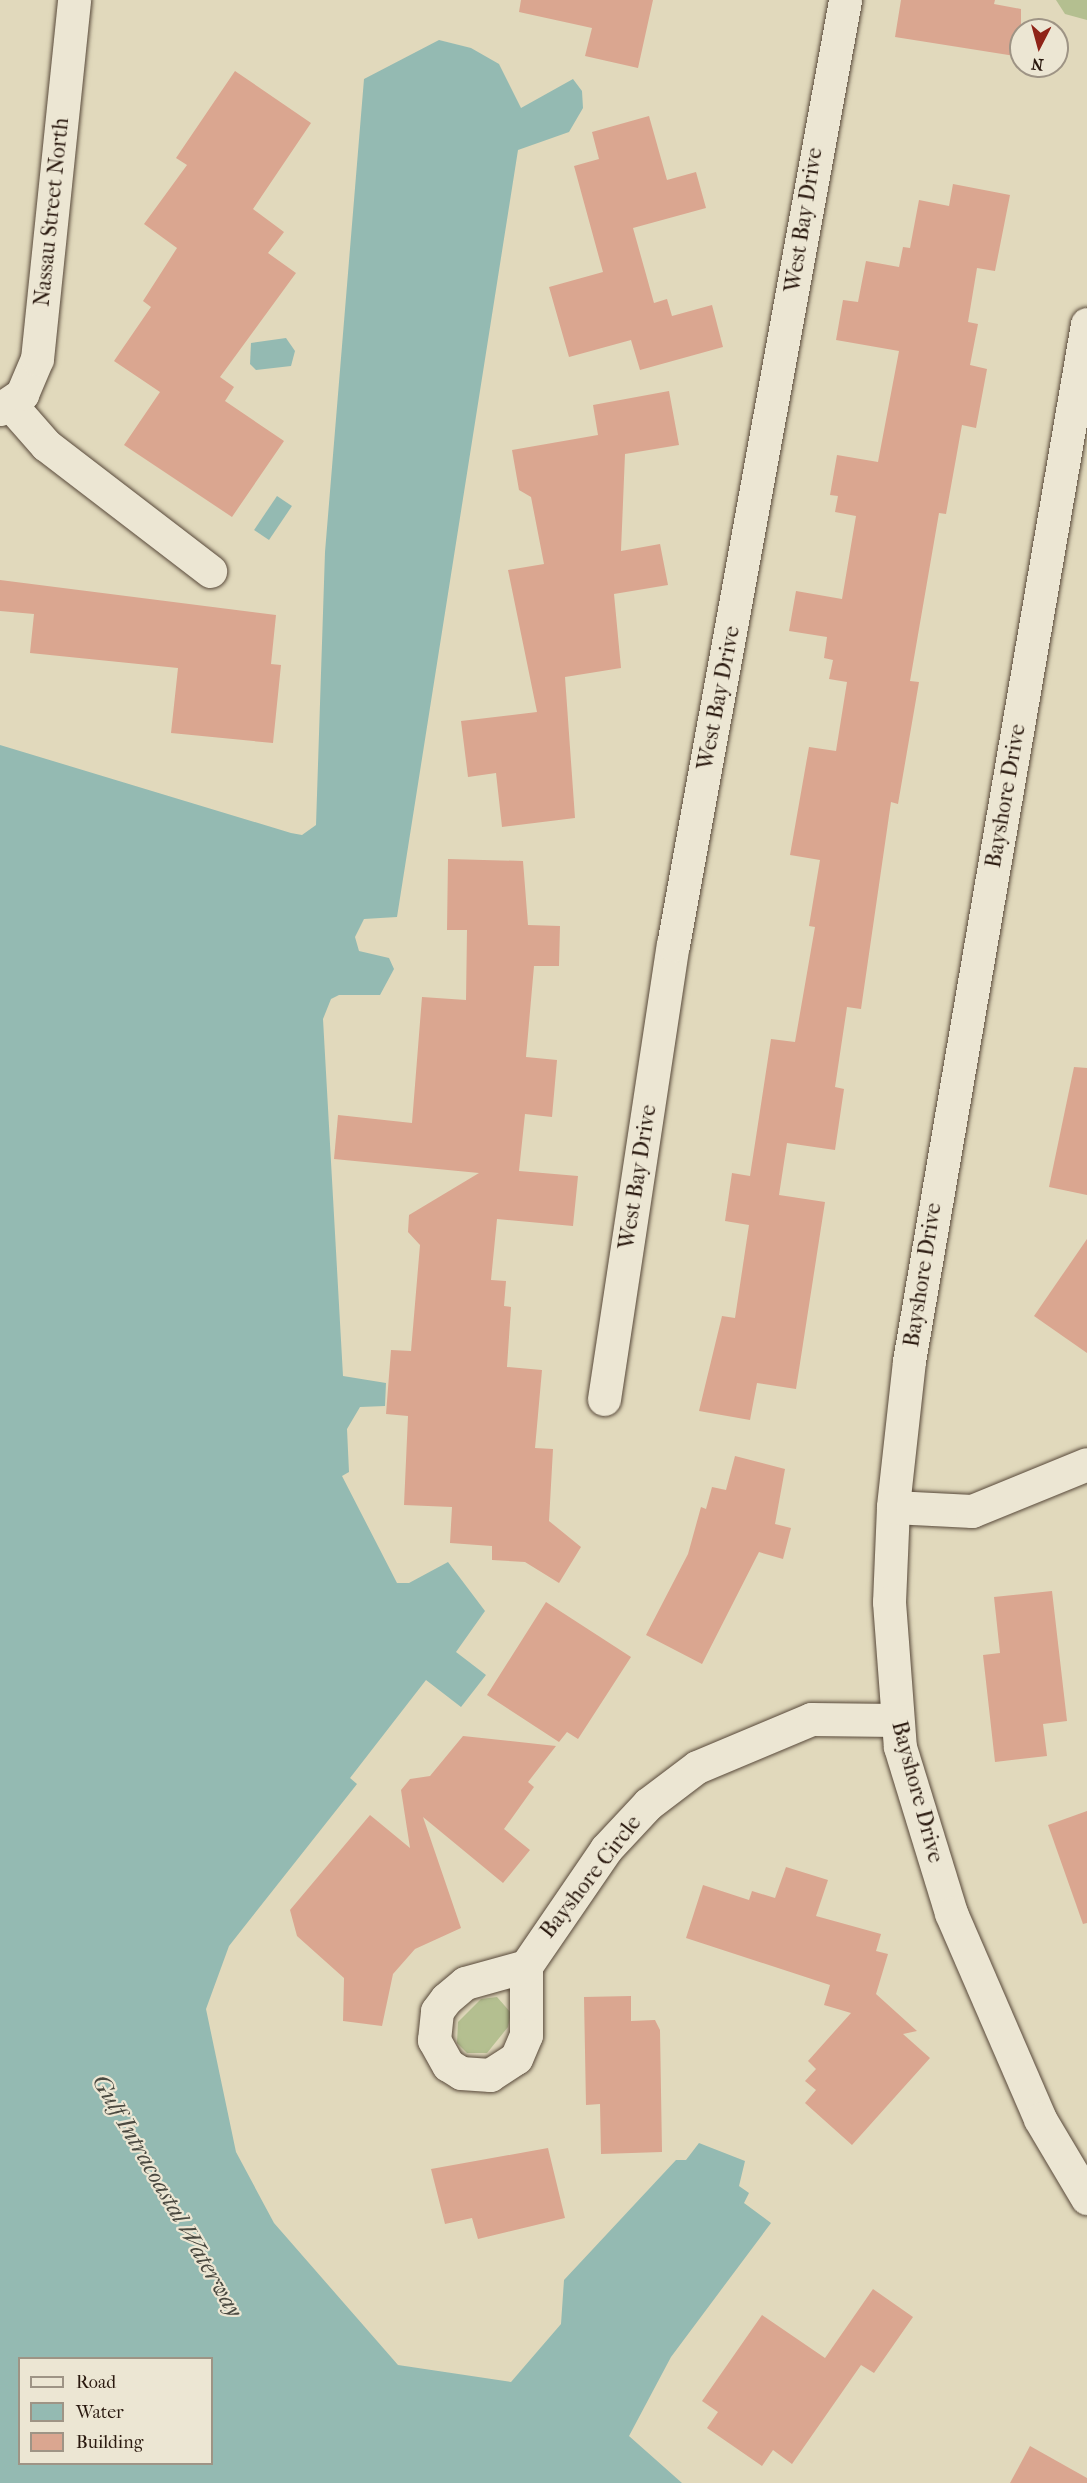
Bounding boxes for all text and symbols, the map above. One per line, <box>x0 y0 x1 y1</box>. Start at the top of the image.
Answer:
north arrow <box>1009 18 1069 78</box>
text: N <box>1030 54 1044 74</box>
street label: Nassau Street North <box>29 116 75 308</box>
street label: West Bay Drive <box>780 146 828 294</box>
street label: West Bay Drive <box>692 624 746 772</box>
street label: Bayshore Drive <box>980 722 1032 870</box>
street label: West Bay Drive <box>614 1103 662 1251</box>
street label: Bayshore Drive <box>899 1201 947 1349</box>
street label: Bayshore Drive <box>885 1718 949 1866</box>
street label: Bayshore Circle <box>535 1810 647 1944</box>
water label: Gulf Intracoastal Waterway <box>86 2069 248 2323</box>
legend <box>18 2357 213 2465</box>
text: Road <box>76 2372 116 2393</box>
text: Water <box>76 2402 124 2423</box>
text: Building <box>76 2432 143 2453</box>

